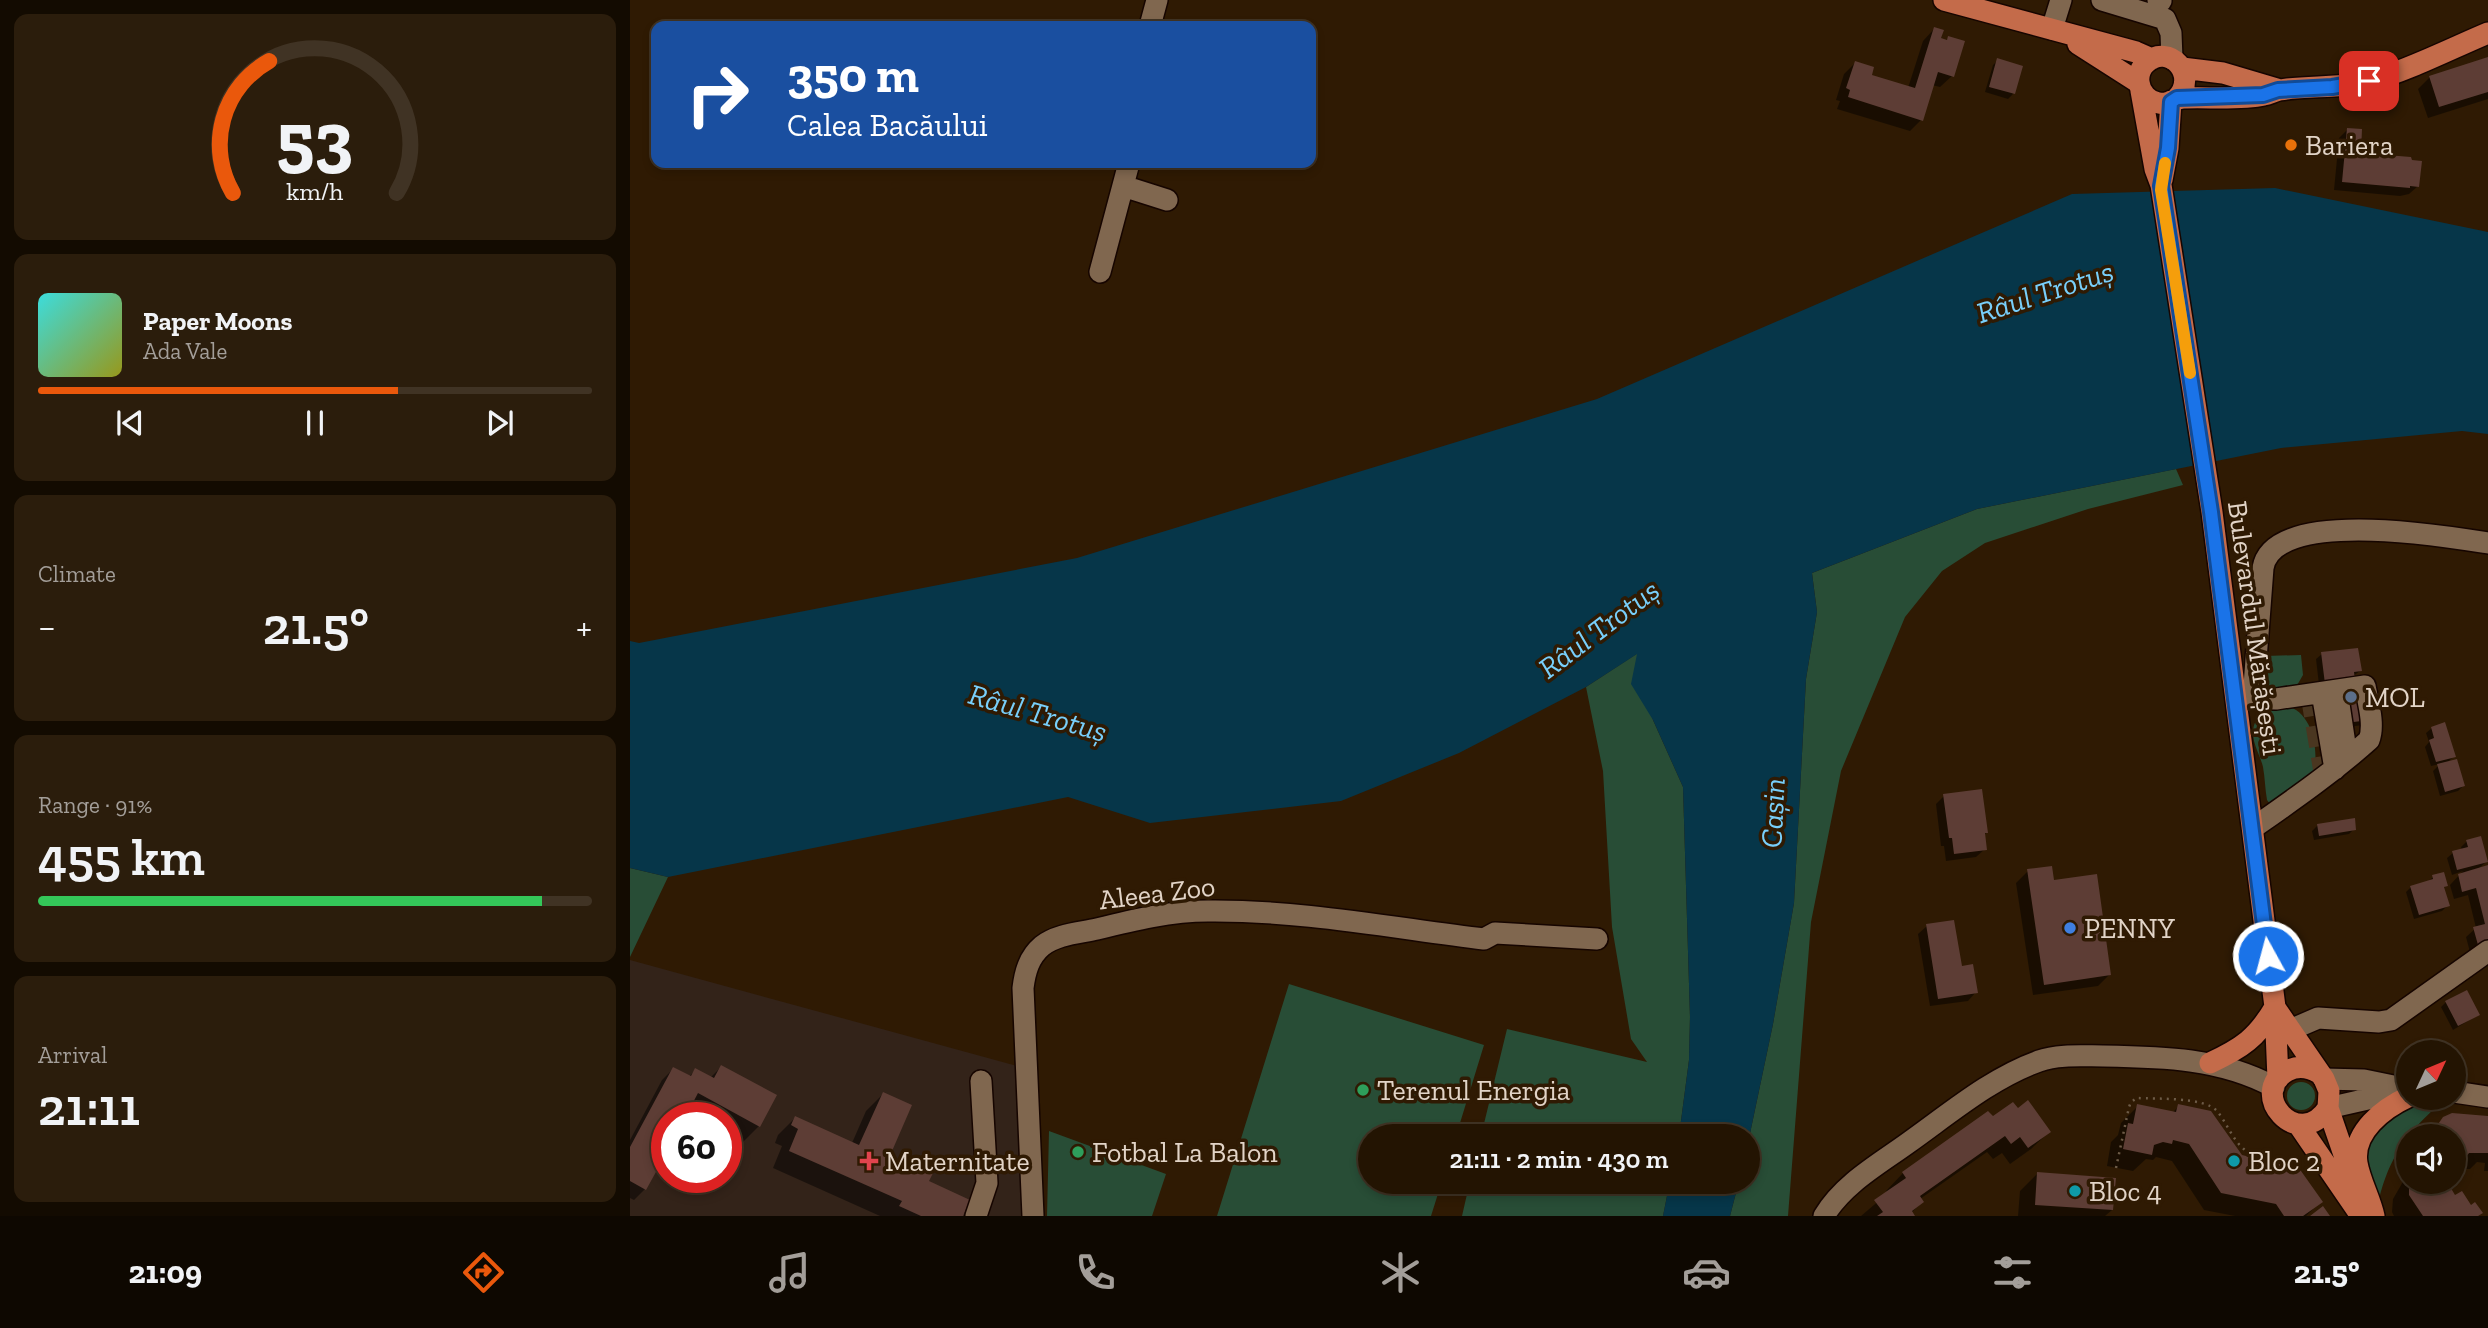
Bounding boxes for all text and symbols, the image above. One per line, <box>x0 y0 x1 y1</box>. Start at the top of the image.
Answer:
text: 350 m <box>787 46 919 105</box>
icon: right <box>672 49 763 140</box>
pin <box>2339 51 2399 111</box>
icon: arrive <box>2350 62 2388 100</box>
text: 53 <box>277 95 353 183</box>
text: Calea Bacăului <box>787 106 988 144</box>
place label: Bariera <box>2305 129 2394 162</box>
marker: Bariera <box>2283 137 2299 153</box>
text: km/h <box>286 176 344 206</box>
water label: Râul Trotuș <box>1972 253 2118 331</box>
text: Paper Moons <box>143 305 292 337</box>
text: Ada Vale <box>143 337 227 365</box>
icon: previous <box>111 404 149 442</box>
icon: pause <box>296 404 334 442</box>
icon: next <box>481 404 519 442</box>
street label: Bulevardul Mărășești <box>2221 499 2289 757</box>
text: Climate <box>38 560 116 588</box>
water label: Râul Trotuș <box>1531 572 1667 686</box>
text: 21.5° <box>263 595 369 657</box>
text: − <box>38 604 56 650</box>
text: + <box>576 604 592 650</box>
water label: Râul Trotuș <box>965 676 1111 750</box>
place label: MOL <box>2365 681 2425 714</box>
marker: MOL <box>2343 689 2359 705</box>
water label: Cașin <box>1753 777 1793 849</box>
text: Range · 91% <box>38 791 152 819</box>
text: 455 km <box>38 826 205 888</box>
street label: Aleea Zoo <box>1097 870 1217 916</box>
place label: PENNY <box>2084 912 2176 945</box>
position arrow <box>2231 919 2305 993</box>
marker: PENNY <box>2062 920 2078 936</box>
north arrow <box>2396 1040 2466 1110</box>
map controls <box>2396 1040 2466 1194</box>
text: Arrival <box>38 1041 107 1069</box>
place label: Terenul Energia <box>1377 1074 1571 1107</box>
text: 21:11 <box>38 1076 140 1138</box>
marker: Terenul Energia <box>1355 1082 1371 1098</box>
speed limit sign: 60 <box>651 1102 742 1193</box>
button: sound <box>2396 1124 2466 1194</box>
place label: Fotbal La Balon <box>1092 1136 1278 1169</box>
text: 21:11 · 2 min · 430 m <box>1450 1143 1668 1175</box>
marker: Fotbal La Balon <box>1070 1144 1086 1160</box>
place label: Maternitate <box>885 1145 1030 1178</box>
place label: Bloc 2 <box>2248 1145 2320 1178</box>
marker: Maternitate <box>859 1151 879 1171</box>
marker: Bloc 2 <box>2226 1153 2242 1169</box>
place label: Bloc 4 <box>2089 1175 2162 1208</box>
marker: Bloc 4 <box>2067 1183 2083 1199</box>
icon: directions <box>459 1248 508 1297</box>
icon: music <box>765 1248 814 1297</box>
icon: phone <box>1071 1248 1120 1297</box>
icon: climate <box>1376 1248 1425 1297</box>
icon: car <box>1682 1248 1731 1297</box>
icon: filters <box>1988 1248 2037 1297</box>
text: 21:09 <box>128 1253 202 1291</box>
text: 21.5° <box>2294 1253 2360 1291</box>

